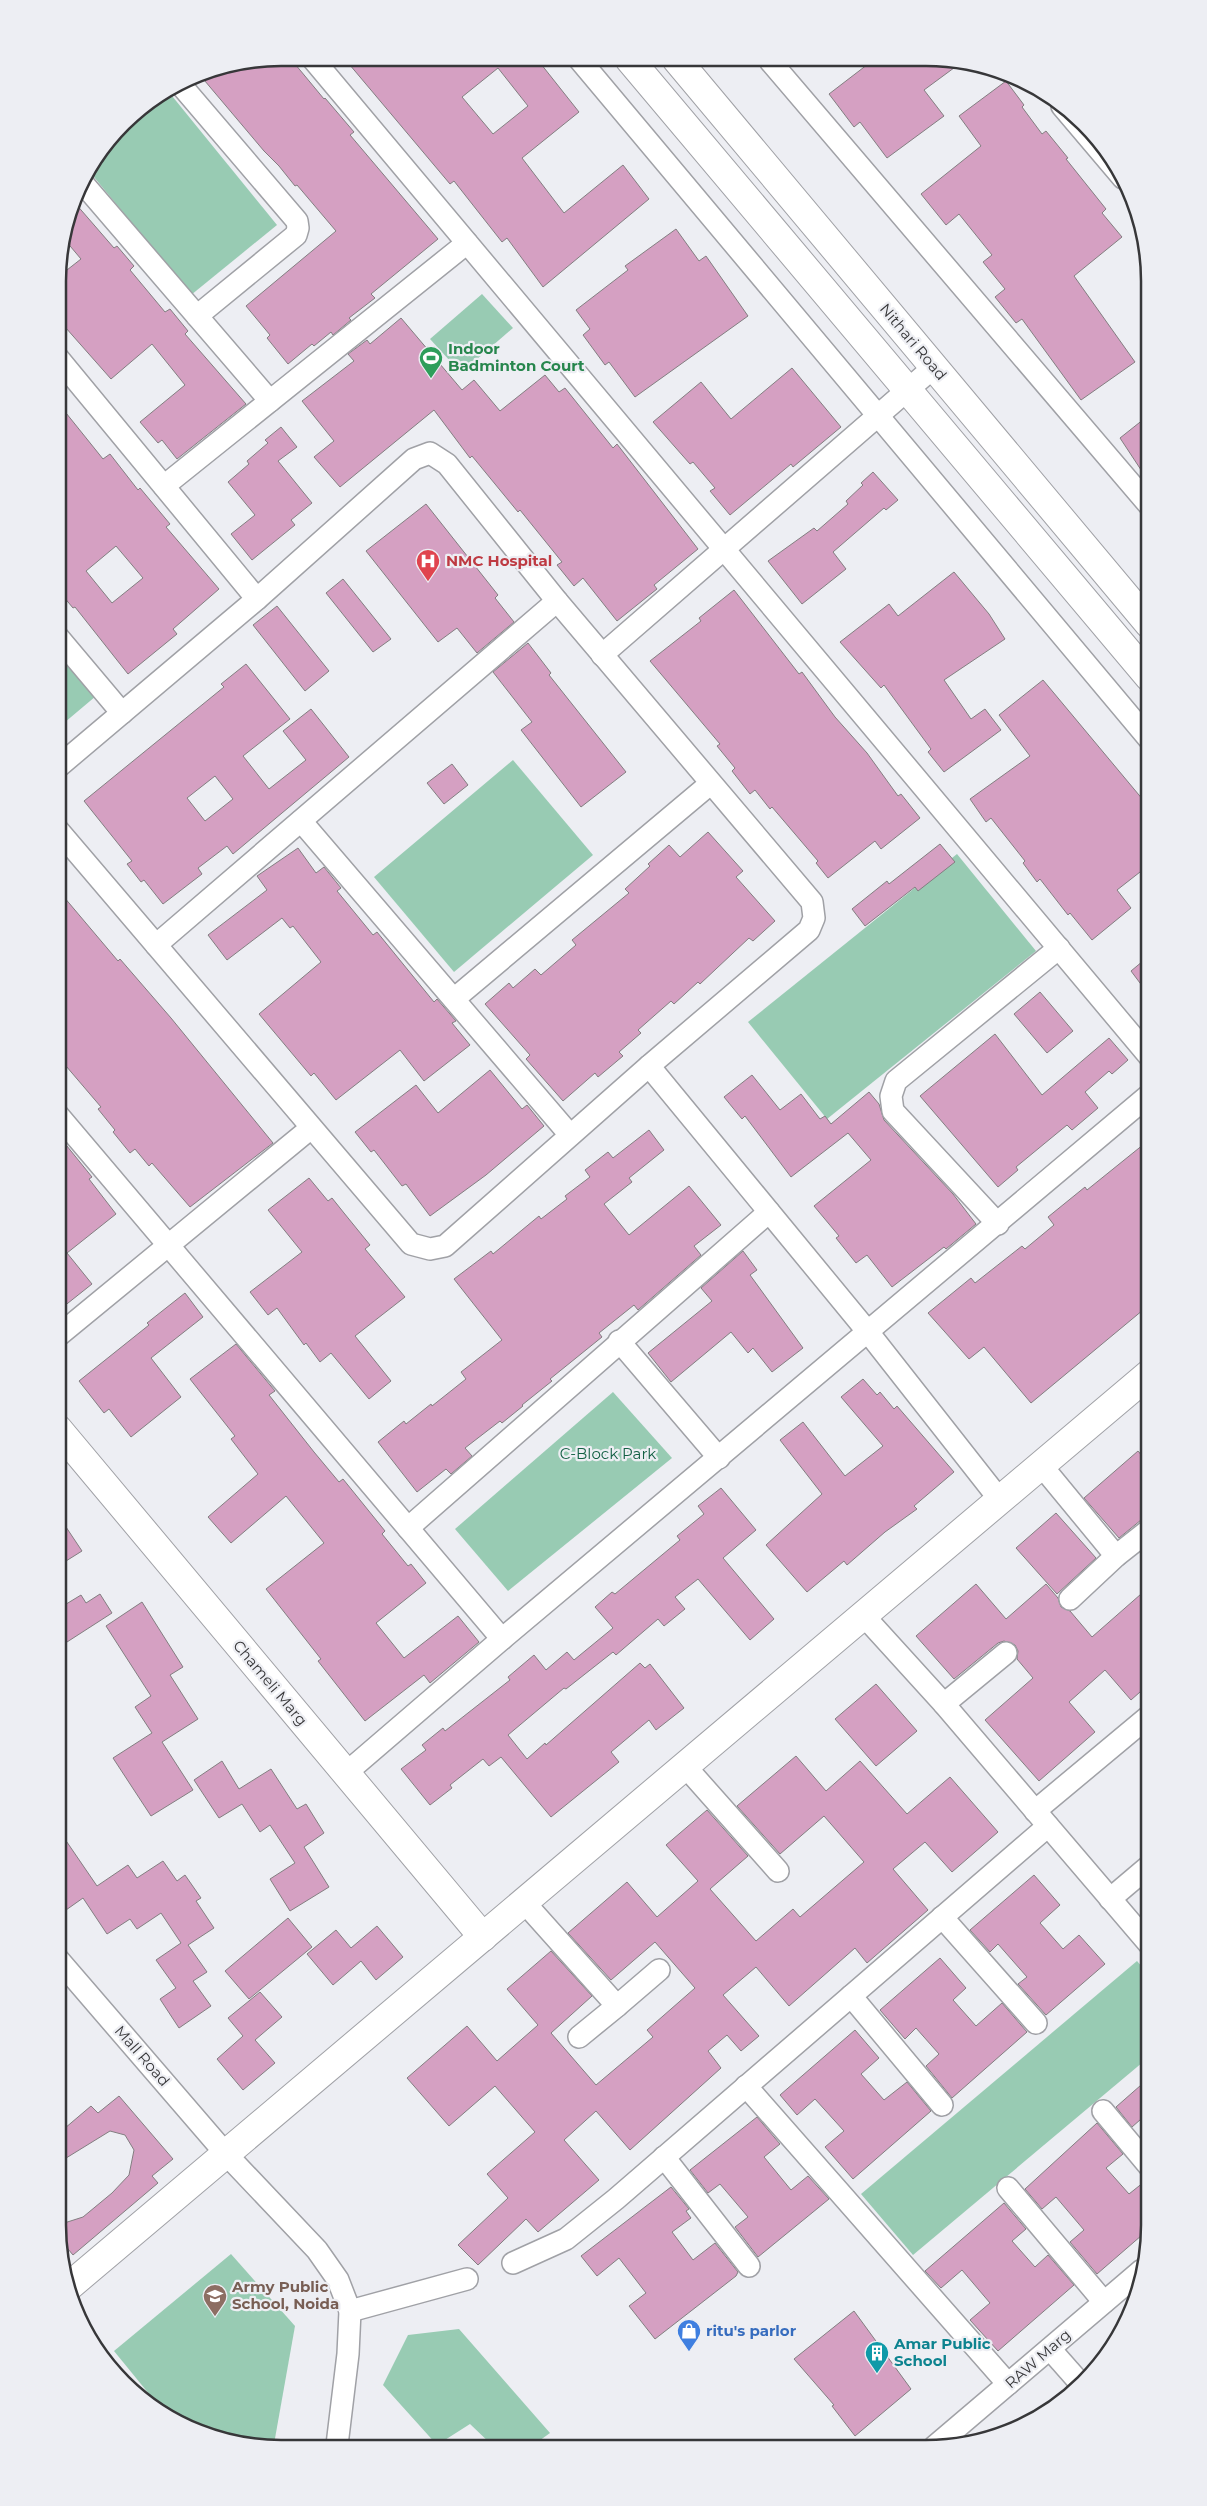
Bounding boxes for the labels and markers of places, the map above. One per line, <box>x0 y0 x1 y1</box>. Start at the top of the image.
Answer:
place label: Indoor Badminton Court <box>448 339 585 375</box>
sports icon: Indoor Badminton Court <box>418 345 444 379</box>
hospital icon: NMC Hospital <box>415 548 441 582</box>
place label: NMC Hospital <box>446 551 552 570</box>
place label: Army Public School, Noida <box>231 2277 339 2313</box>
school or university icon: Army Public School, Noida <box>202 2283 228 2317</box>
shop icon: ritu's parlor <box>676 2318 702 2352</box>
place label: ritu's parlor <box>706 2321 797 2340</box>
place label: Amar Public School <box>893 2334 991 2370</box>
building icon: Amar Public School <box>864 2340 890 2374</box>

